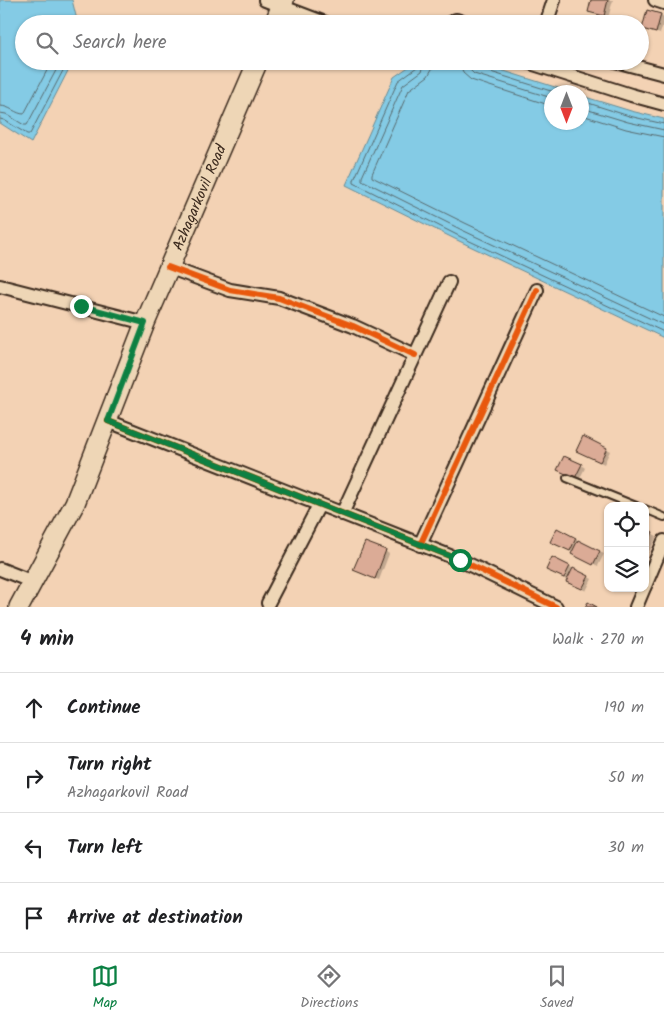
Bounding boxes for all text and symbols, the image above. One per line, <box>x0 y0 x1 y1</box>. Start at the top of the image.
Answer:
search box <box>15 15 649 70</box>
text: Search here <box>73 28 167 58</box>
icon: search <box>33 29 61 57</box>
north arrow <box>544 85 589 130</box>
street label: Azhagarkovil Road <box>167 140 234 255</box>
route end <box>70 295 93 318</box>
map controls <box>604 502 649 592</box>
button: locate <box>604 502 649 547</box>
button: layers <box>604 547 649 592</box>
route start <box>449 549 472 572</box>
text: 4 min <box>20 623 74 656</box>
text: Walk · 270 m <box>552 627 644 652</box>
text: Continue <box>67 693 140 723</box>
icon: ahead <box>20 694 48 722</box>
text: 190 m <box>604 695 644 720</box>
text: Turn right <box>67 750 152 780</box>
icon: right <box>20 764 48 792</box>
text: 50 m <box>608 765 644 790</box>
text: Azhagarkovil Road <box>67 780 188 805</box>
text: Turn left <box>67 833 142 863</box>
icon: left <box>20 834 48 862</box>
text: 30 m <box>608 835 644 860</box>
text: Arrive at destination <box>67 903 243 933</box>
icon: arrive <box>20 904 48 932</box>
tab: Map <box>91 962 119 1014</box>
tab: Directions <box>300 962 358 1014</box>
tab: Saved <box>540 962 573 1014</box>

